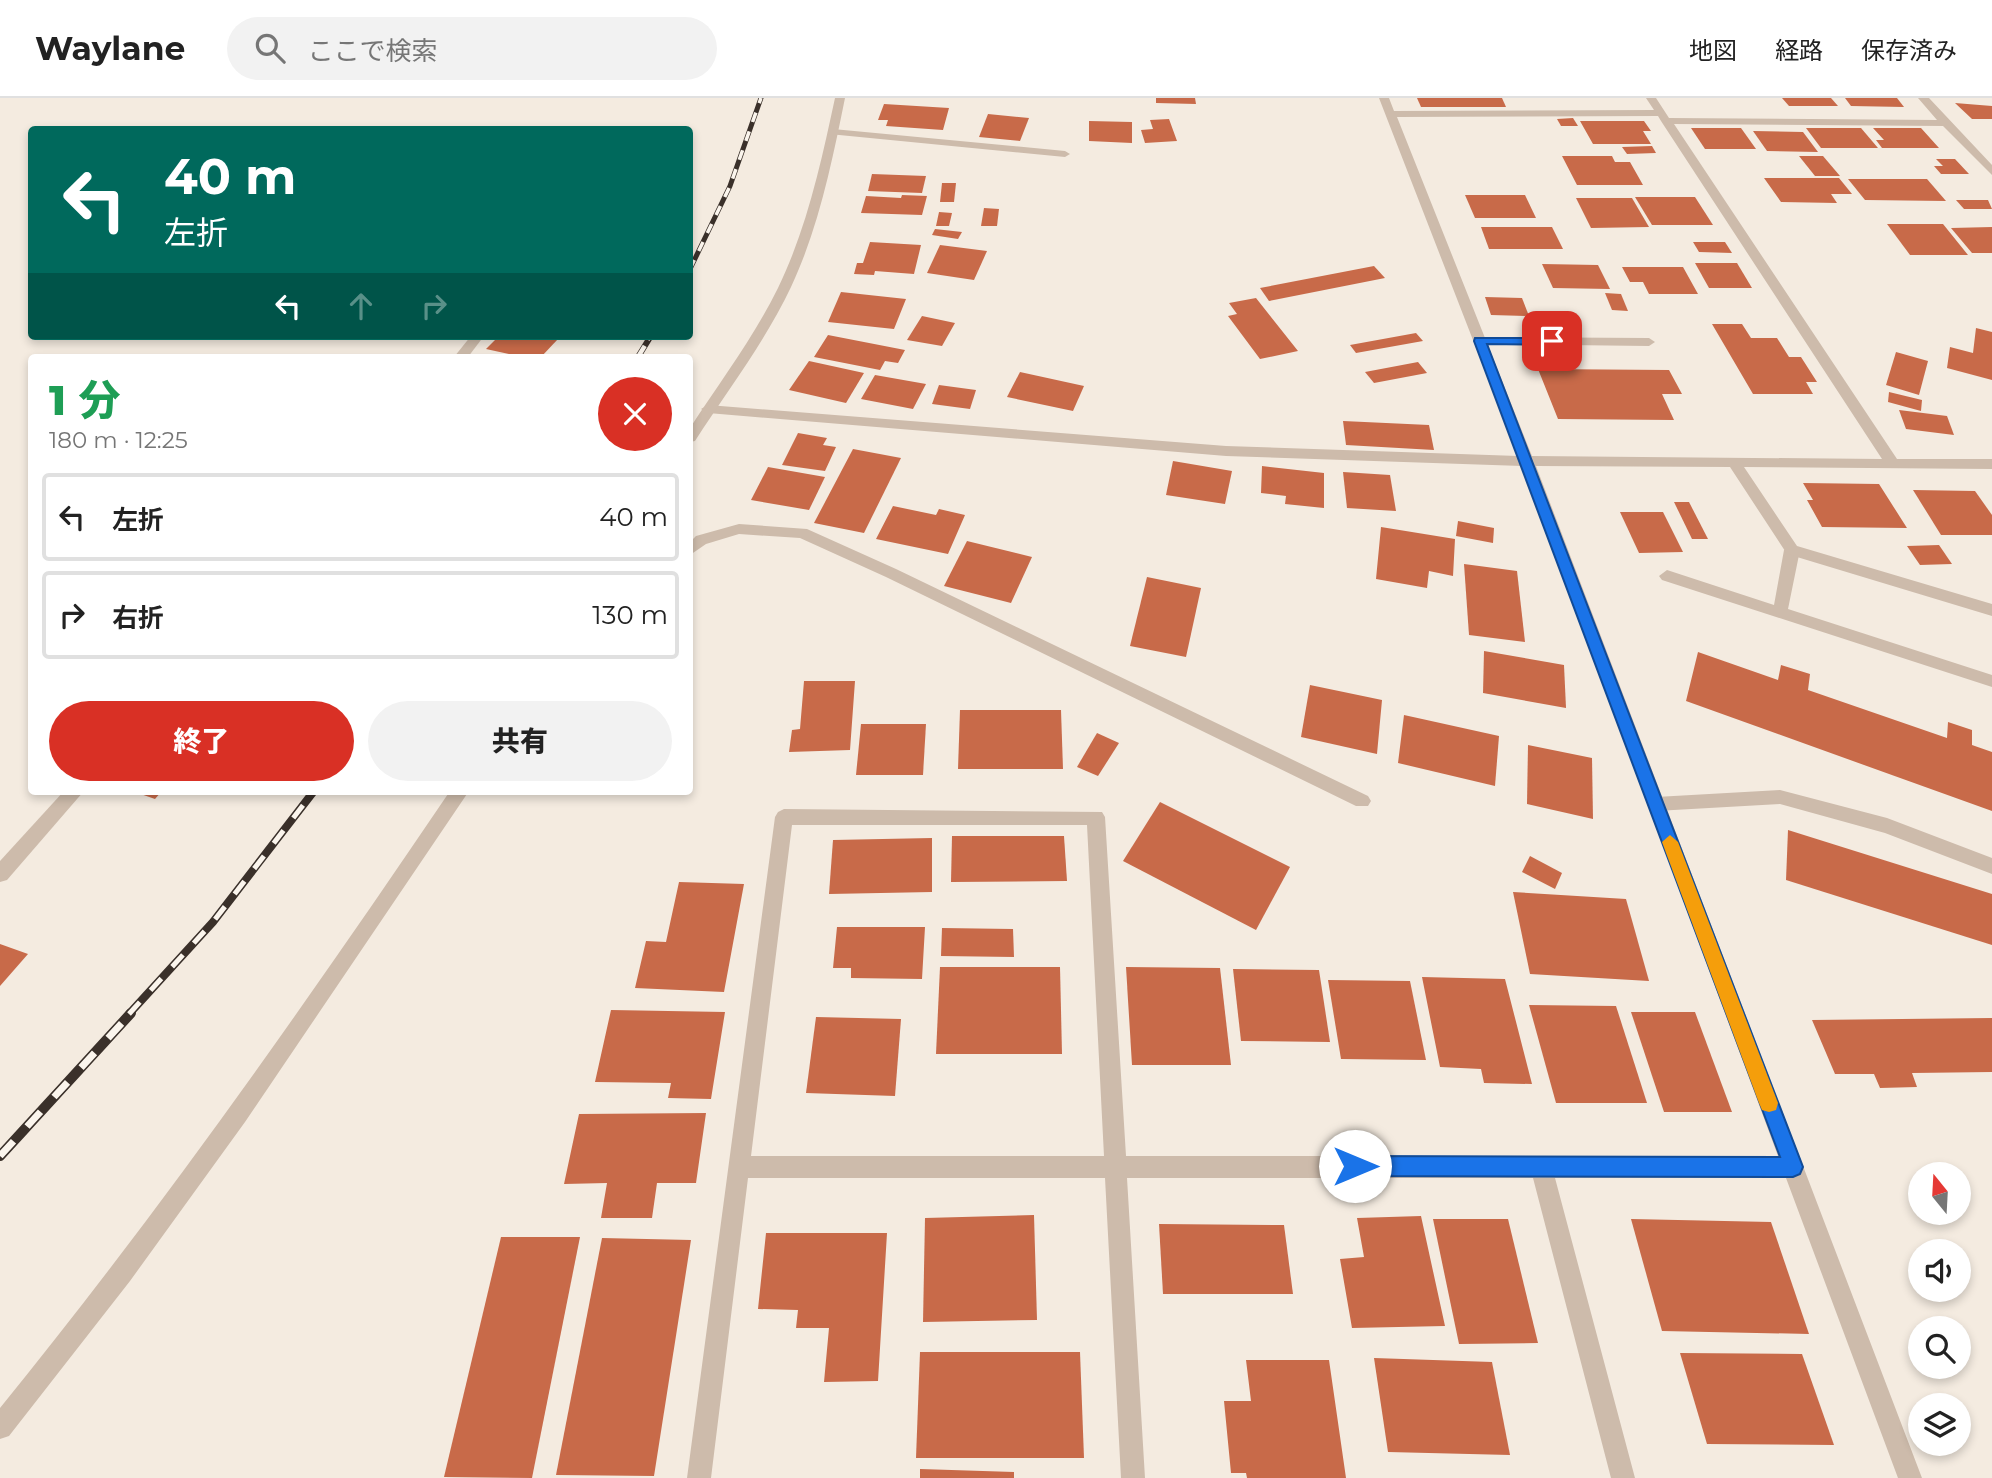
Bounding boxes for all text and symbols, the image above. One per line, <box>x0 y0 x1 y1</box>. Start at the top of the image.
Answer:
search box <box>227 17 717 80</box>
text: Waylane <box>35 28 185 68</box>
icon: search <box>251 29 289 67</box>
text: ここで検索 <box>307 35 437 67</box>
text: 地図 <box>1689 36 1737 65</box>
text: 経路 <box>1775 36 1823 65</box>
text: 保存済み <box>1861 36 1957 65</box>
text: 40 m <box>164 147 296 206</box>
icon: left <box>49 154 140 245</box>
text: 左折 <box>164 213 228 252</box>
icon: left <box>269 287 307 325</box>
icon: ahead <box>342 287 380 325</box>
icon: right <box>415 287 453 325</box>
pin <box>1522 311 1582 371</box>
icon: arrive <box>1533 322 1571 360</box>
text: 1 分 <box>49 374 120 426</box>
button: close <box>598 377 672 451</box>
text: 180 m · 12:25 <box>49 426 188 454</box>
icon: left <box>53 498 91 536</box>
text: 40 m <box>599 501 668 533</box>
text: 左折 <box>112 504 164 536</box>
icon: right <box>53 596 91 634</box>
text: 130 m <box>592 599 668 631</box>
text: 右折 <box>112 602 164 634</box>
button: 終了 <box>49 701 354 781</box>
button: 共有 <box>368 701 672 781</box>
position arrow <box>1318 1129 1392 1203</box>
north arrow <box>1908 1162 1970 1225</box>
map controls <box>1908 1162 1971 1456</box>
button: sound <box>1908 1239 1971 1302</box>
button: search <box>1908 1316 1971 1379</box>
button: layers <box>1908 1393 1971 1456</box>

